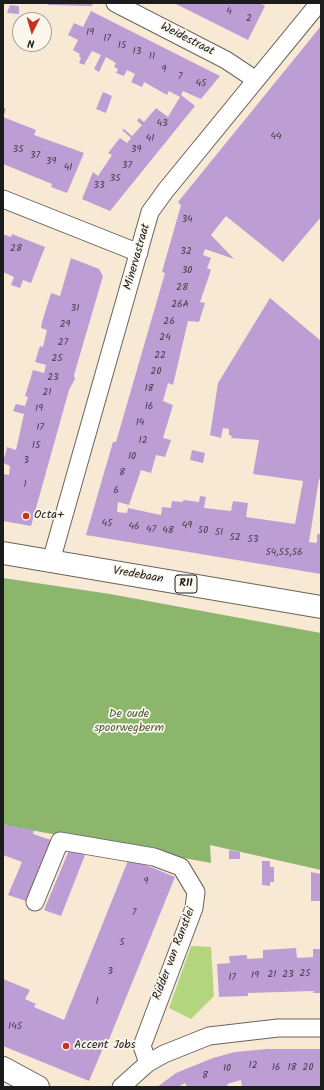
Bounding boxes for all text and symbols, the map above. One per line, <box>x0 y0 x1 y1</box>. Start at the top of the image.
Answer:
house number: 4 <box>226 6 232 18</box>
north arrow <box>12 12 52 52</box>
house number: 2 <box>246 13 252 25</box>
street label: Weidestraat <box>158 20 216 60</box>
house number: 19 <box>86 27 94 39</box>
house number: 17 <box>103 33 111 45</box>
text: N <box>27 34 35 52</box>
house number: 15 <box>118 40 126 52</box>
house number: 13 <box>133 46 141 58</box>
house number: 11 <box>149 51 155 63</box>
house number: 9 <box>162 64 166 76</box>
house number: 7 <box>178 71 182 83</box>
house number: 45 <box>196 78 206 90</box>
house number: 43 <box>156 118 168 130</box>
house number: 44 <box>270 131 282 143</box>
house number: 41 <box>146 133 154 145</box>
house number: 35 <box>12 144 24 156</box>
house number: 39 <box>131 144 141 156</box>
house number: 37 <box>30 150 40 162</box>
house number: 39 <box>46 156 56 168</box>
house number: 37 <box>122 160 132 172</box>
house number: 41 <box>64 162 72 174</box>
house number: 35 <box>109 173 121 185</box>
house number: 33 <box>93 180 105 192</box>
house number: 34 <box>181 214 193 226</box>
street label: Minervastraat <box>122 222 154 292</box>
house number: 28 <box>10 243 22 255</box>
house number: 32 <box>180 246 192 258</box>
house number: 30 <box>182 265 192 277</box>
house number: 28 <box>176 282 188 294</box>
house number: 26A <box>171 299 189 311</box>
house number: 31 <box>71 303 79 315</box>
house number: 26 <box>163 316 175 328</box>
house number: 29 <box>60 319 70 331</box>
house number: 24 <box>159 332 171 344</box>
house number: 27 <box>58 337 68 349</box>
house number: 22 <box>154 350 166 362</box>
house number: 25 <box>51 353 63 365</box>
house number: 20 <box>151 366 161 378</box>
house number: 23 <box>47 372 59 384</box>
house number: 18 <box>144 383 154 395</box>
house number: 21 <box>43 387 51 399</box>
house number: 16 <box>145 401 153 413</box>
house number: 19 <box>35 403 43 415</box>
house number: 14 <box>136 417 144 429</box>
house number: 17 <box>36 422 44 434</box>
house number: 12 <box>139 435 147 447</box>
house number: 15 <box>32 440 40 452</box>
house number: 10 <box>128 451 136 463</box>
house number: 3 <box>23 455 29 467</box>
house number: 8 <box>119 467 125 479</box>
house number: 1 <box>23 479 27 491</box>
house number: 6 <box>113 485 119 497</box>
place label: Octa+ <box>34 509 64 523</box>
marker: Octa+ <box>21 511 31 521</box>
house number: 45 <box>102 518 112 530</box>
house number: 49 <box>182 520 192 532</box>
house number: 46 <box>128 521 140 533</box>
house number: 47 <box>146 524 156 536</box>
house number: 48 <box>162 525 174 537</box>
house number: 50 <box>198 525 208 537</box>
house number: 51 <box>215 527 223 539</box>
house number: 52 <box>229 532 241 544</box>
house number: 53 <box>247 534 259 546</box>
house number: 54,55,56 <box>265 547 303 559</box>
street label: Vredebaan <box>112 564 164 588</box>
road number: R11 <box>175 575 197 593</box>
park label: De oude spoorwegberm <box>94 708 164 736</box>
house number: 9 <box>144 876 148 888</box>
street label: Ridder van Ranstlei <box>151 906 199 1002</box>
house number: 7 <box>132 907 136 919</box>
house number: 5 <box>119 937 125 949</box>
house number: 3 <box>107 966 113 978</box>
house number: 25 <box>299 968 311 980</box>
house number: 21 <box>268 969 276 981</box>
house number: 23 <box>282 969 294 981</box>
house number: 19 <box>251 970 259 982</box>
house number: 17 <box>228 972 236 984</box>
house number: 1 <box>95 996 99 1008</box>
house number: 145 <box>8 1021 22 1033</box>
place label: Accent Jobs <box>74 1039 136 1053</box>
marker: Accent Jobs <box>61 1041 71 1051</box>
house number: 12 <box>249 1060 257 1072</box>
house number: 16 <box>272 1062 280 1074</box>
house number: 18 <box>287 1062 297 1074</box>
house number: 20 <box>303 1062 313 1074</box>
house number: 10 <box>223 1063 231 1075</box>
house number: 8 <box>202 1070 208 1082</box>

